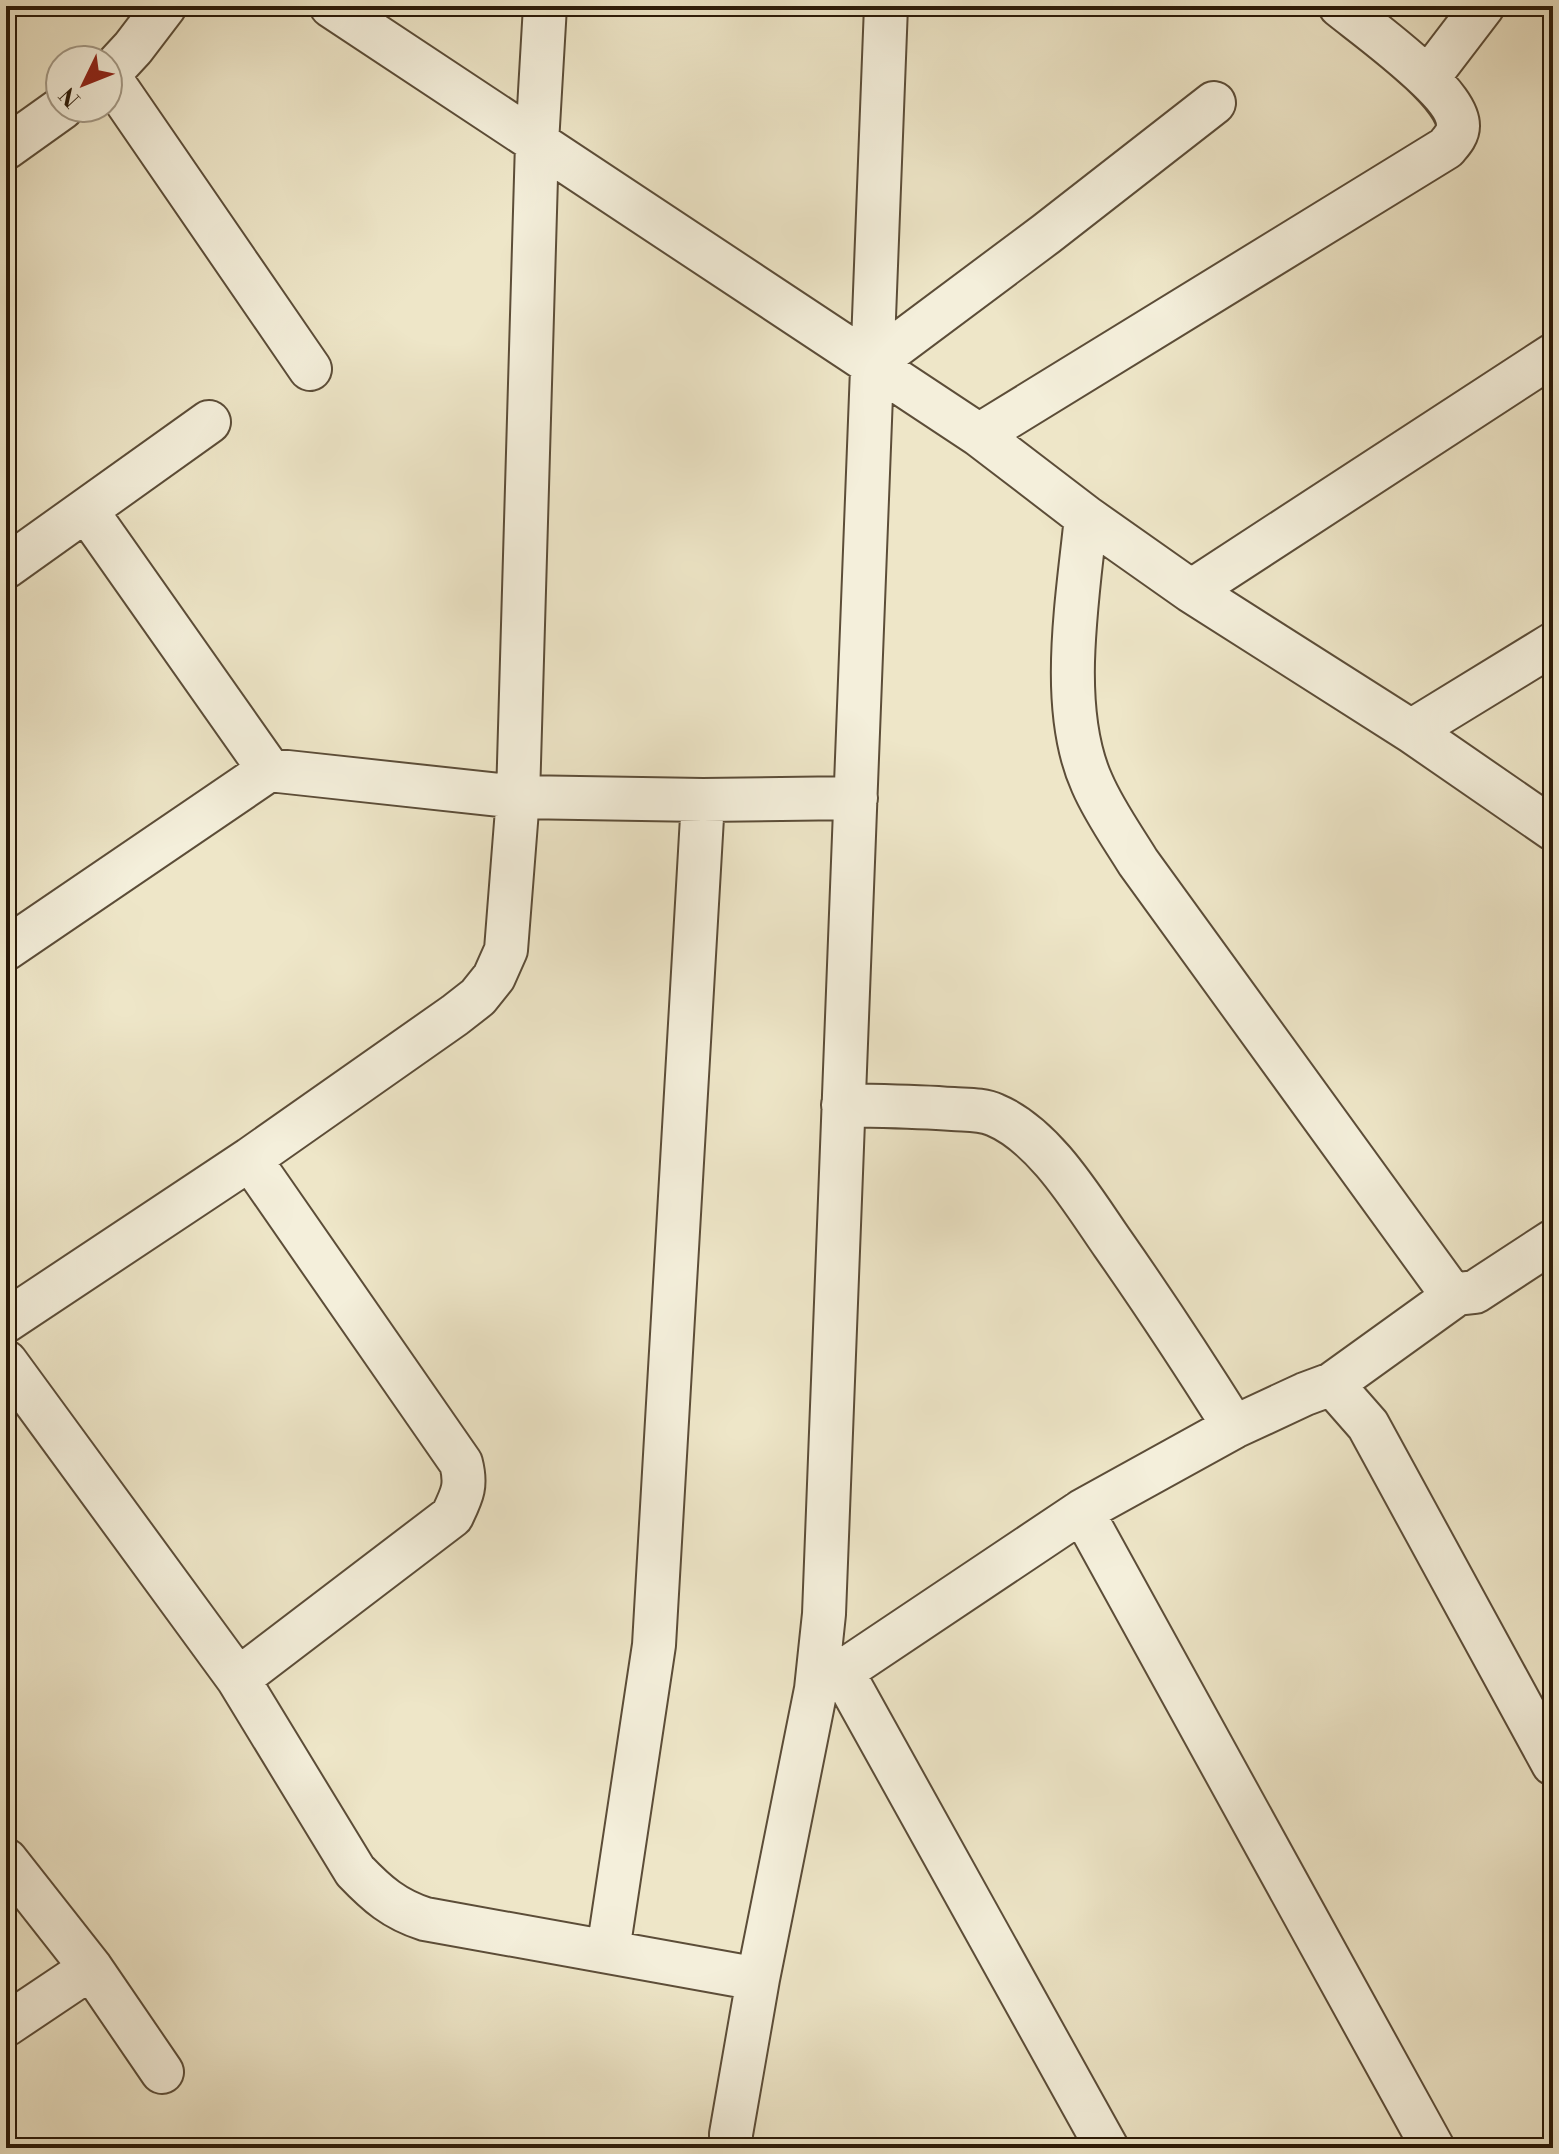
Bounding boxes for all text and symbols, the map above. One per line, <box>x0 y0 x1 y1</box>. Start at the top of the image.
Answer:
north arrow <box>44 44 124 124</box>
text: N <box>54 81 86 112</box>

